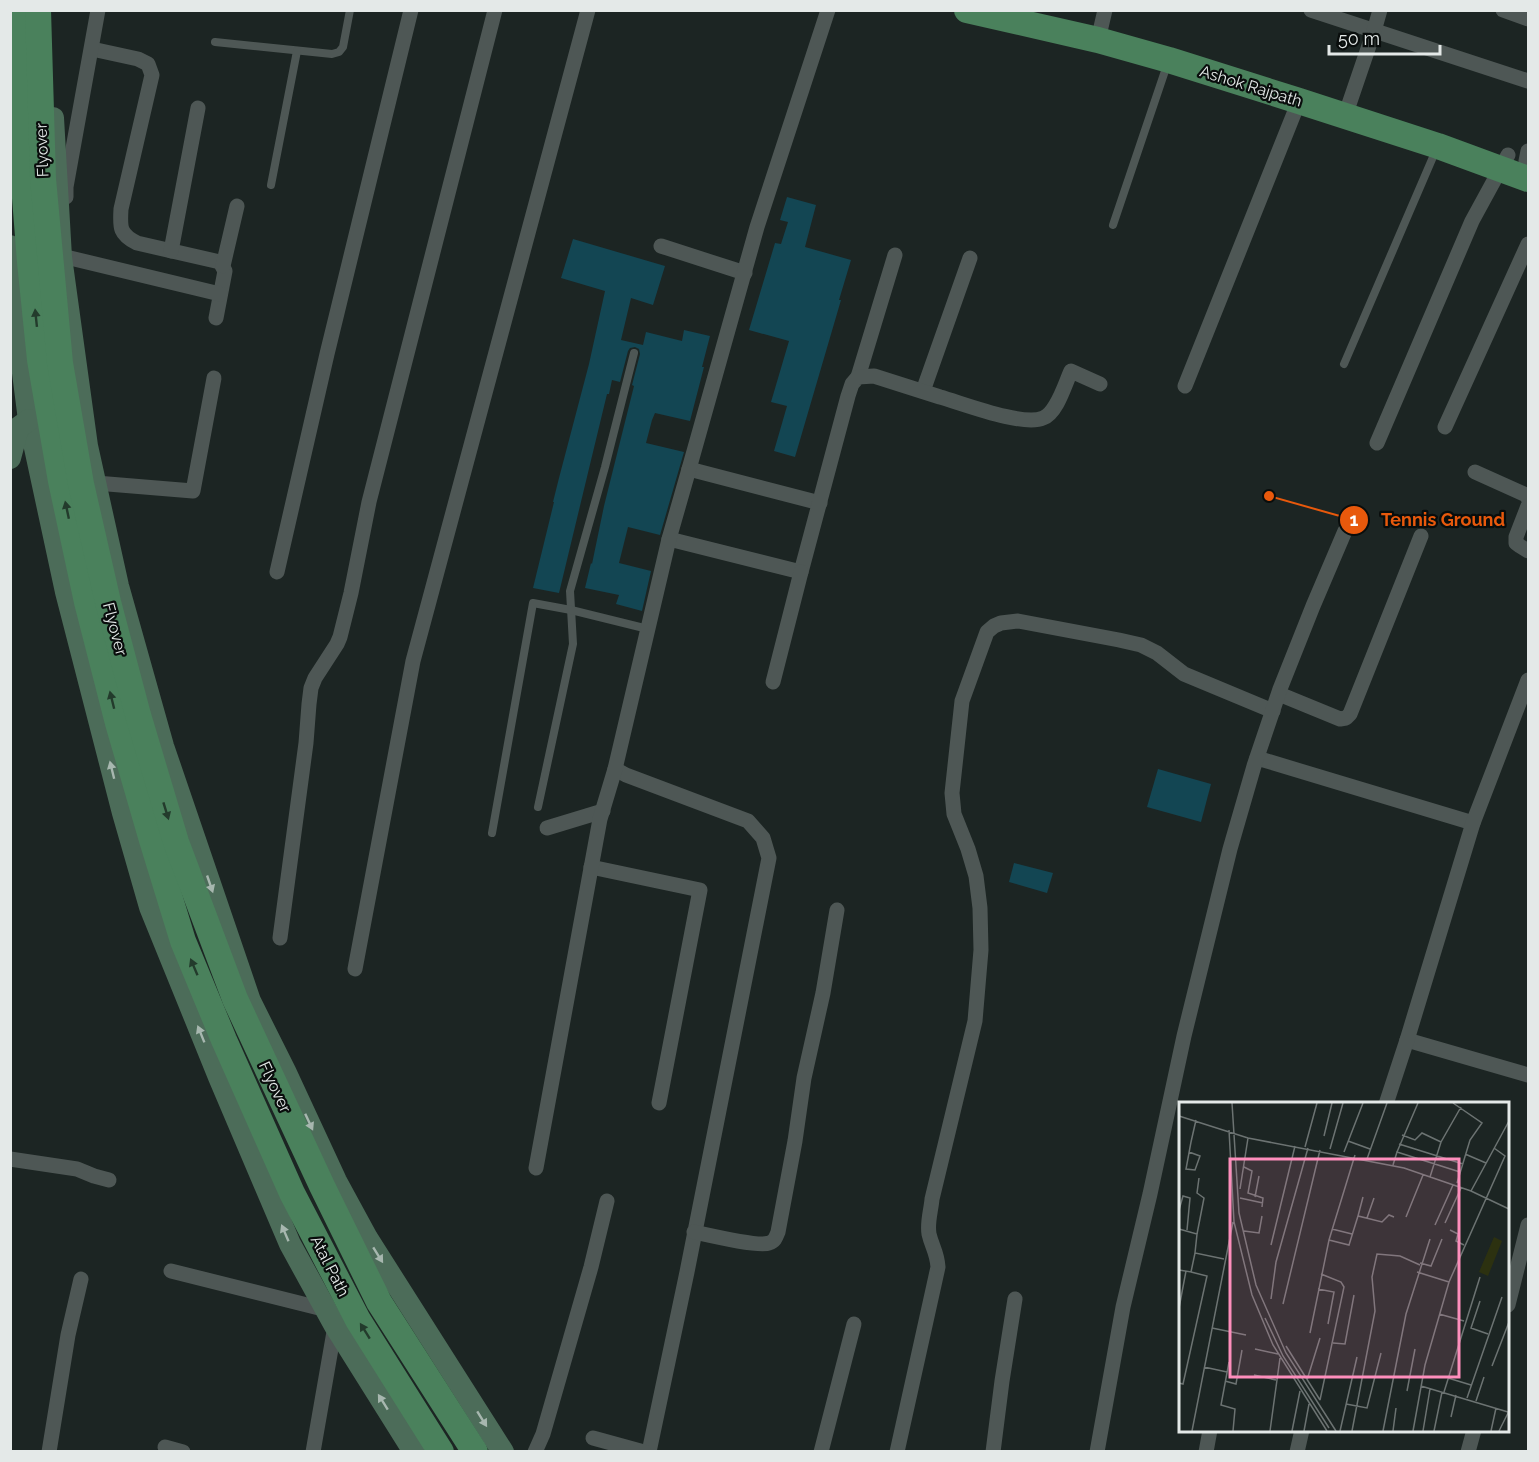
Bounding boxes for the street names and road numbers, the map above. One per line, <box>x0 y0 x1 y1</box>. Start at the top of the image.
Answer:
street label: Ashok Rajpath <box>1198 61 1304 111</box>
street label: Flyover <box>32 122 52 177</box>
street label: Flyover <box>99 600 131 658</box>
street label: Flyover <box>255 1058 295 1116</box>
street label: Atal Path <box>307 1232 353 1300</box>

